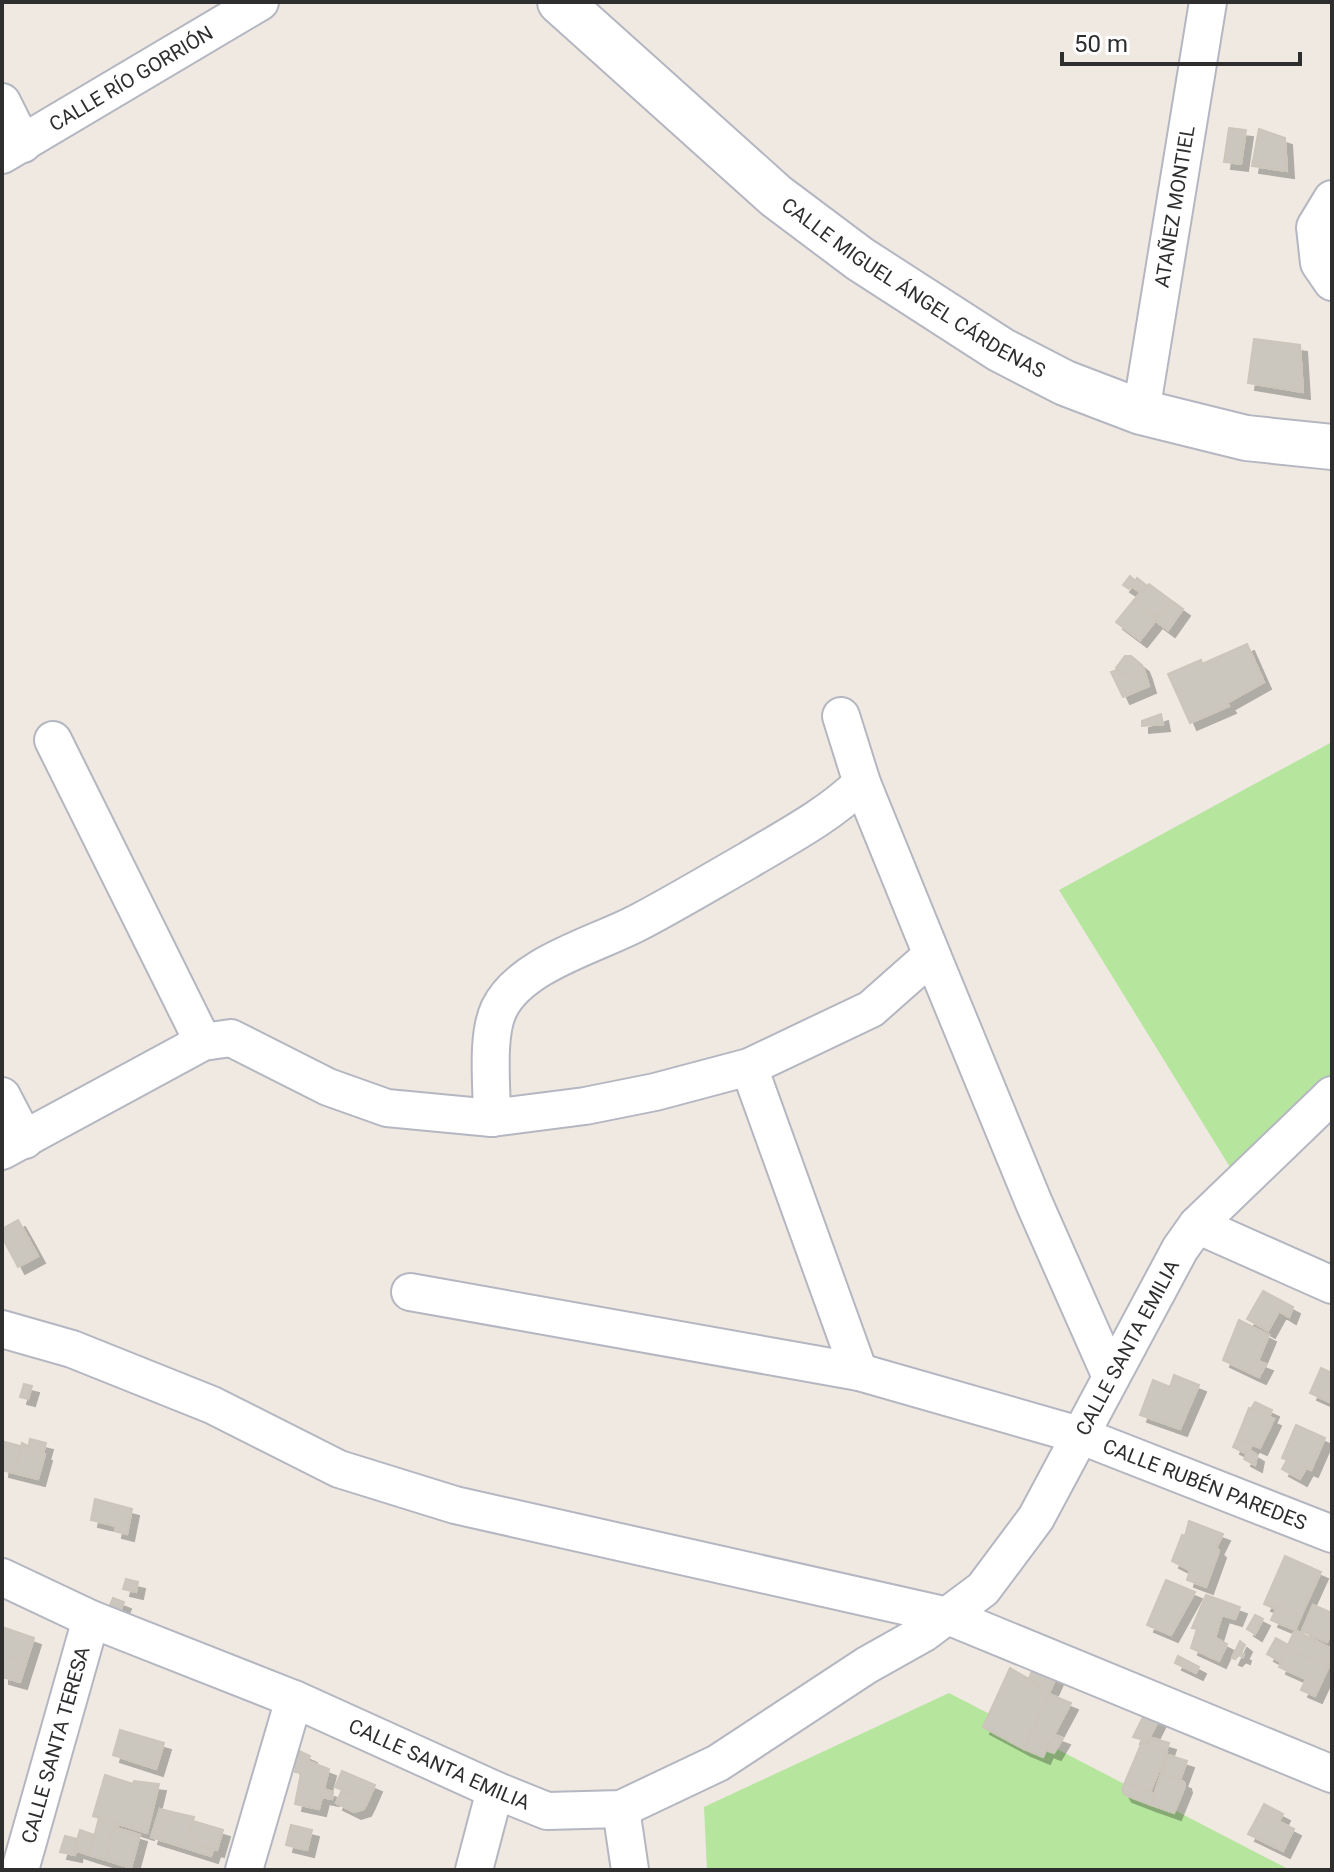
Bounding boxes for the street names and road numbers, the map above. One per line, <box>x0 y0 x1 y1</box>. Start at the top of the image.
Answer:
street label: CALLE RÍO GORRIÓN <box>45 21 217 136</box>
street label: ATAÑEZ MONTIEL <box>1150 124 1200 289</box>
street label: CALLE MIGUEL ÁNGEL CÁRDENAS <box>777 193 1050 383</box>
street label: CALLE SANTA EMILIA <box>1070 1256 1184 1439</box>
street label: CALLE RUBÉN PAREDES <box>1099 1434 1310 1535</box>
street label: CALLE SANTA TERESA <box>16 1644 95 1846</box>
street label: CALLE SANTA EMILIA <box>345 1713 533 1815</box>

